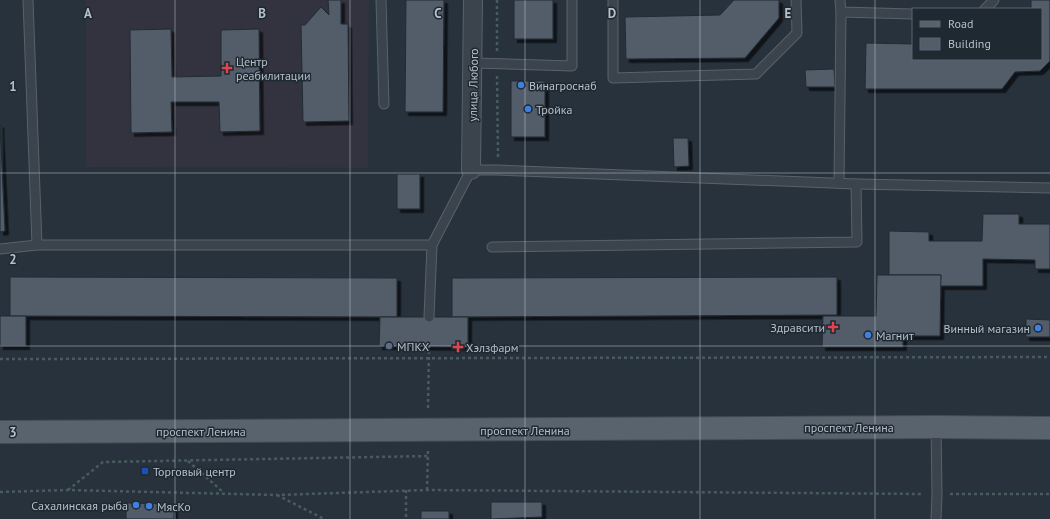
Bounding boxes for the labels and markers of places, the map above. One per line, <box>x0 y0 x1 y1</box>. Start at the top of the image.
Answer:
place label: Центр реабилитации <box>236 54 311 83</box>
marker: Центр реабилитации <box>221 62 233 74</box>
place label: Винагроснаб <box>529 78 597 93</box>
marker: Винагроснаб <box>516 80 526 90</box>
place label: Тройка <box>536 102 573 117</box>
marker: Тройка <box>523 104 533 114</box>
place label: Здравсити <box>770 320 825 335</box>
place label: Винный магазин <box>943 321 1030 336</box>
marker: Здравсити <box>828 322 838 332</box>
marker: Винный магазин <box>1033 323 1043 333</box>
place label: Магнит <box>876 328 914 343</box>
marker: Магнит <box>863 330 873 340</box>
place label: МПКХ <box>397 339 430 354</box>
place label: Хэлзфарм <box>466 340 519 355</box>
marker: МПКХ <box>384 341 394 351</box>
marker: Хэлзфарм <box>453 342 463 352</box>
place label: Торговый центр <box>153 464 236 479</box>
marker: Торговый центр <box>140 466 150 476</box>
place label: Сахалинская рыба <box>31 498 128 513</box>
place label: МясКо <box>157 499 191 514</box>
marker: Сахалинская рыба <box>131 500 141 510</box>
marker: МясКо <box>144 501 154 511</box>

